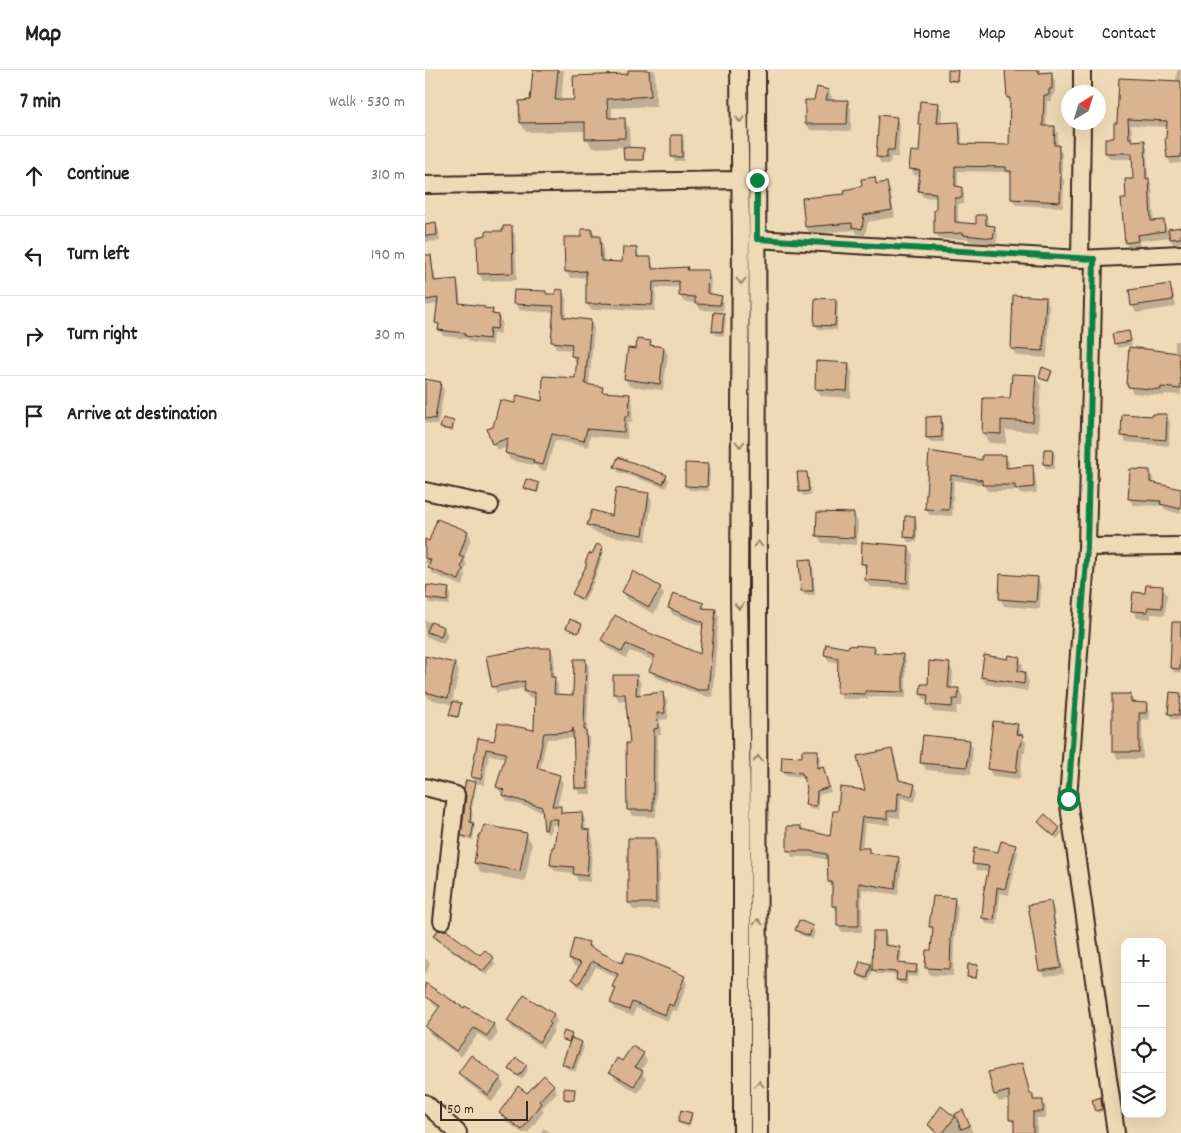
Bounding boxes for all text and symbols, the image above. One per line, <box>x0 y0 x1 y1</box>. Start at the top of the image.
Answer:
text: Map <box>25 18 61 52</box>
text: Home <box>913 22 950 47</box>
text: Map <box>978 22 1006 47</box>
text: About <box>1034 22 1074 47</box>
text: Contact <box>1102 22 1156 47</box>
north arrow <box>1061 85 1106 130</box>
text: 7 min <box>20 88 61 118</box>
text: Walk · 530 m <box>329 91 405 114</box>
one-way arrow <box>735 115 745 123</box>
icon: ahead <box>20 162 48 190</box>
text: Continue <box>67 162 129 189</box>
text: 310 m <box>371 164 405 187</box>
route end <box>746 169 769 192</box>
icon: left <box>20 242 48 270</box>
text: Turn left <box>67 242 130 269</box>
text: 190 m <box>371 244 405 267</box>
one-way arrow <box>736 278 746 285</box>
icon: right <box>20 322 48 350</box>
text: Turn right <box>67 322 138 349</box>
text: 30 m <box>375 324 405 347</box>
icon: arrive <box>20 402 48 430</box>
text: Arrive at destination <box>67 402 217 429</box>
one-way arrow <box>735 440 745 448</box>
one-way arrow <box>753 540 763 548</box>
one-way arrow <box>734 602 744 610</box>
one-way arrow <box>753 755 763 763</box>
route start <box>1057 788 1080 811</box>
one-way arrow <box>753 918 763 926</box>
map controls <box>1121 938 1166 1118</box>
button: + <box>1121 938 1166 983</box>
button: − <box>1121 983 1166 1028</box>
button: locate <box>1121 1028 1166 1073</box>
button: layers <box>1121 1073 1166 1118</box>
one-way arrow <box>754 1080 764 1088</box>
scale bar <box>440 1098 527 1121</box>
text: 50 m <box>447 1100 474 1120</box>

